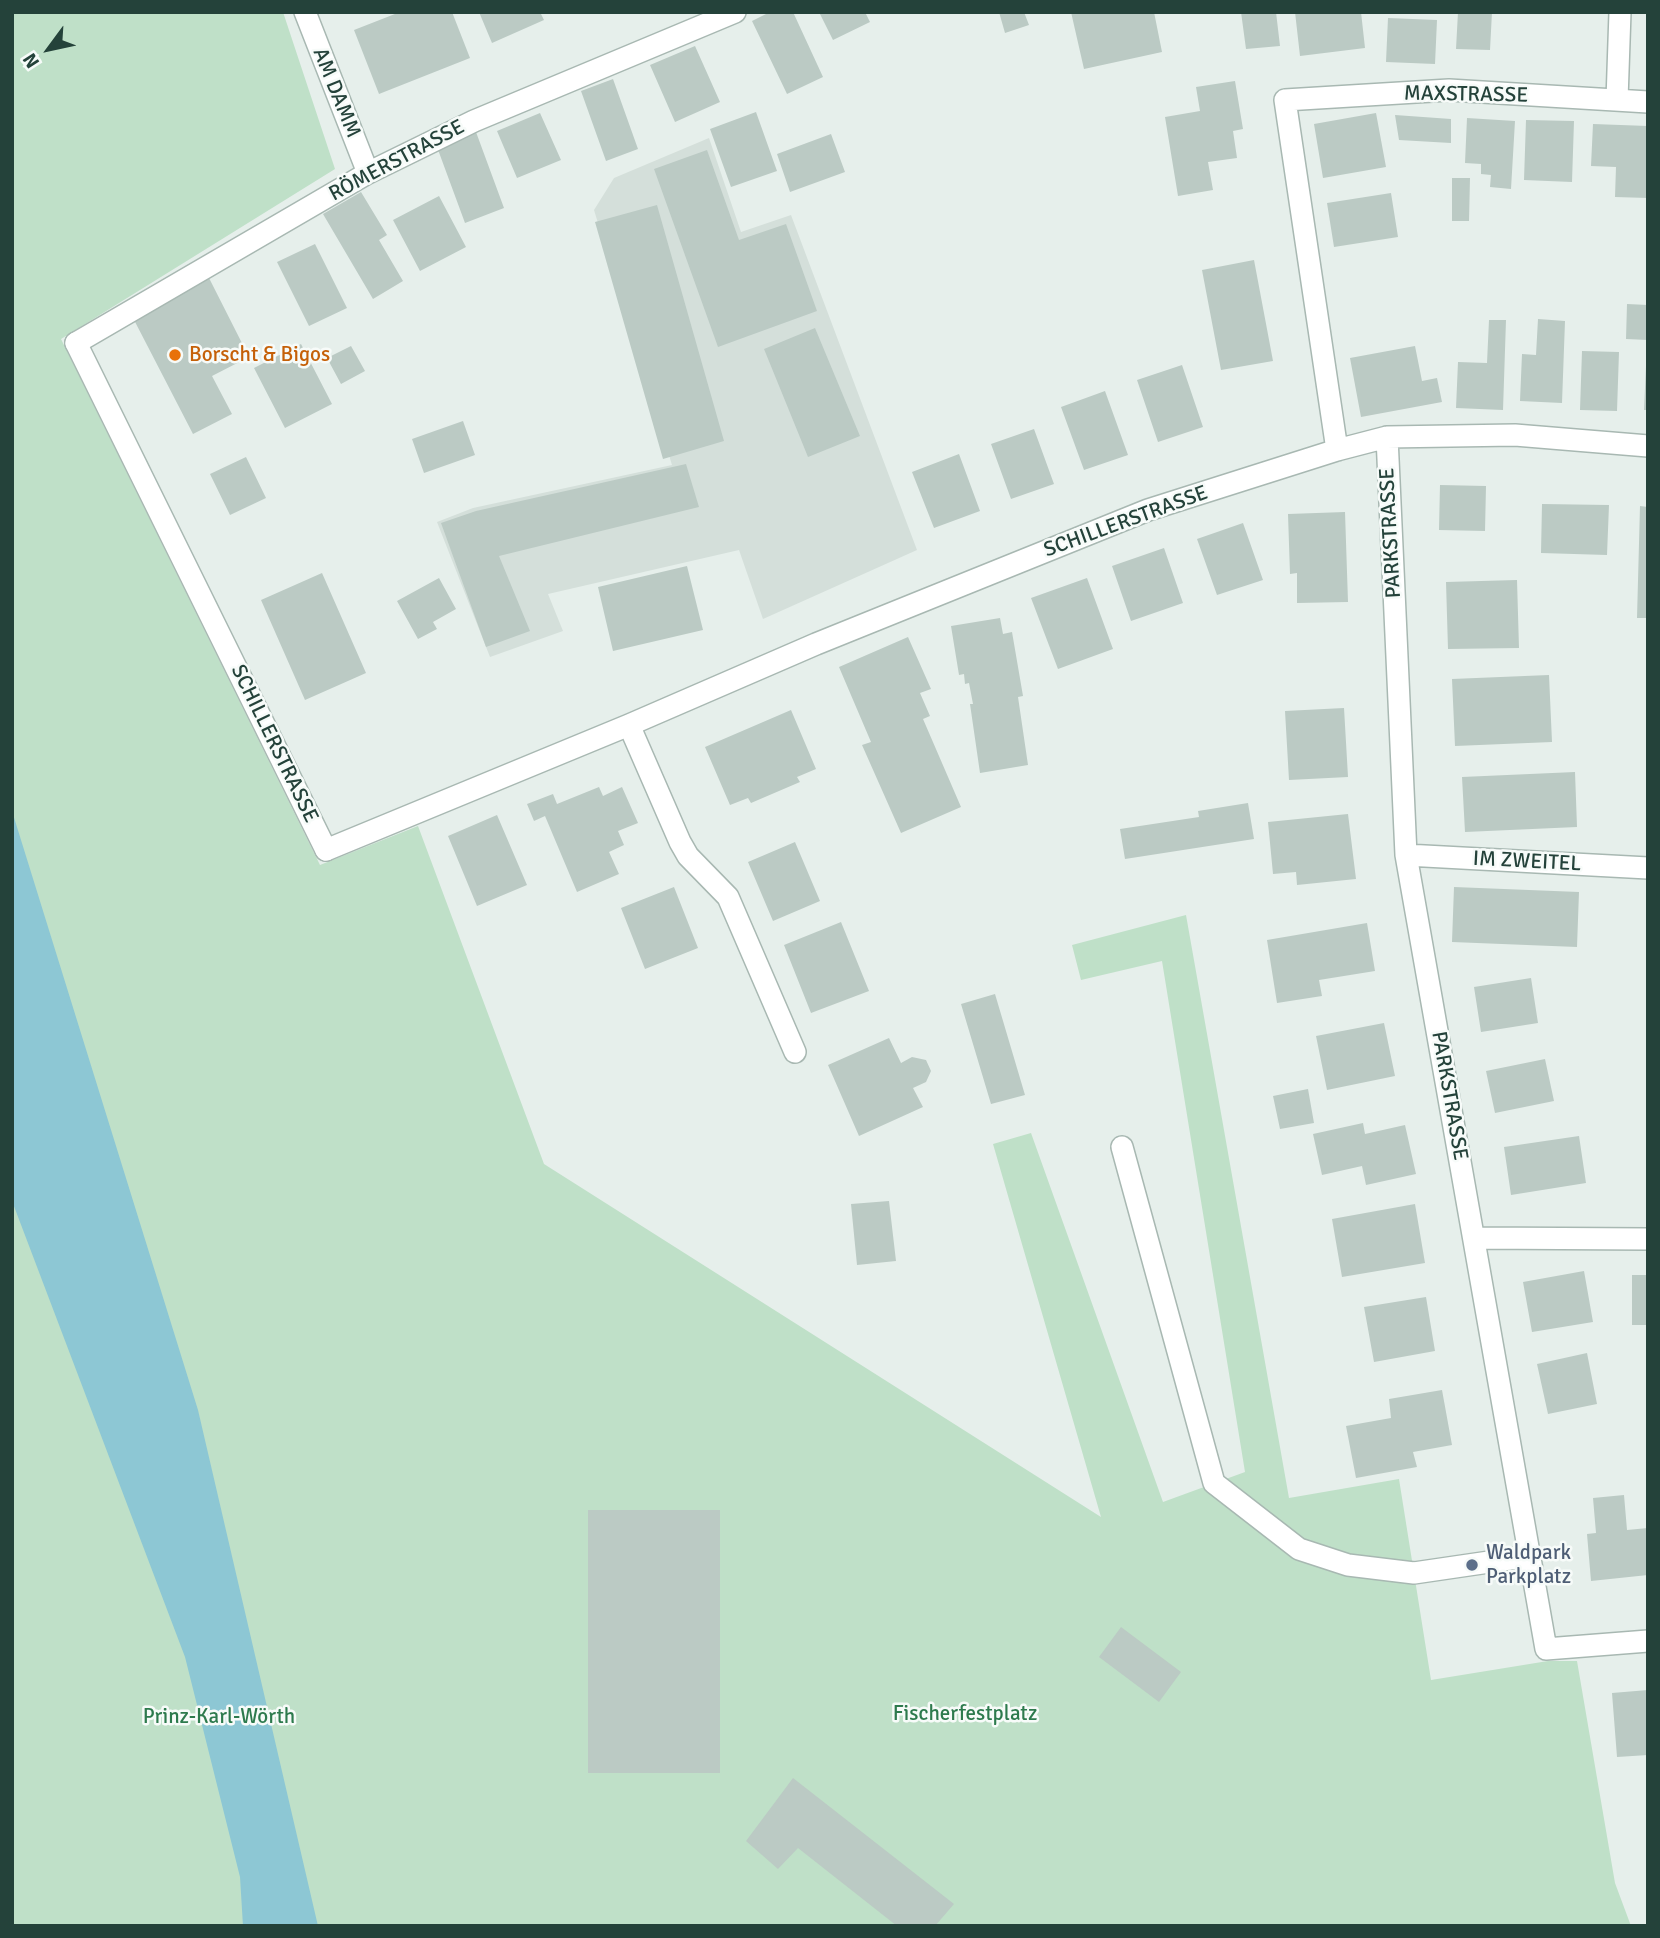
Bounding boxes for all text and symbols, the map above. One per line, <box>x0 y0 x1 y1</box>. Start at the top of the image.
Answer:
north arrow <box>14 14 84 84</box>
street label: AM DAMM <box>307 44 365 142</box>
text: N <box>18 48 45 73</box>
street label: MAXSTRASSE <box>1404 81 1528 109</box>
street label: RÖMERSTRASSE <box>325 115 469 207</box>
place label: Borscht & Bigos <box>189 342 330 368</box>
marker: Borscht & Bigos <box>167 347 183 363</box>
street label: PARKSTRASSE <box>1375 467 1407 599</box>
street label: SCHILLERSTRASSE <box>1041 481 1211 563</box>
street label: SCHILLERSTRASSE <box>225 661 323 827</box>
street label: IM ZWEITEL <box>1472 847 1582 877</box>
street label: PARKSTRASSE <box>1425 1029 1473 1163</box>
place label: Waldpark Parkplatz <box>1486 1540 1571 1590</box>
marker: Waldpark Parkplatz <box>1464 1557 1480 1573</box>
park label: Fischerfestplatz <box>893 1701 1037 1727</box>
park label: Prinz-Karl-Wörth <box>143 1704 295 1730</box>

